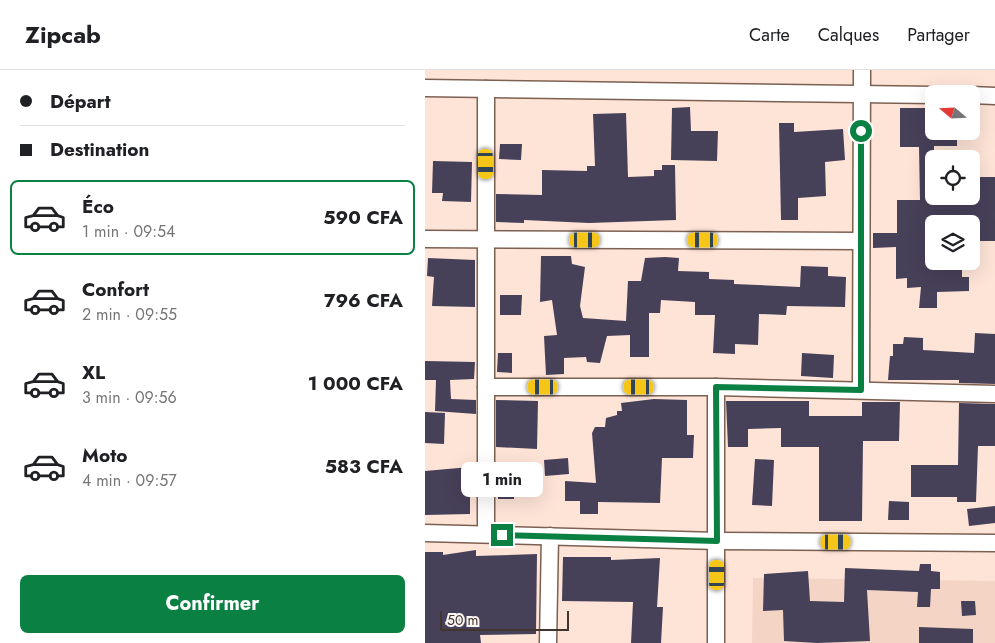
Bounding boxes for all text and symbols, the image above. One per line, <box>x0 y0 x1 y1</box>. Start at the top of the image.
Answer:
text: Zipcab <box>25 17 101 52</box>
text: Carte <box>749 22 790 48</box>
text: Calques <box>818 22 879 48</box>
text: Partager <box>907 22 970 48</box>
north arrow <box>925 85 980 140</box>
map controls <box>925 85 980 270</box>
text: Départ <box>50 88 111 115</box>
route start <box>850 120 872 142</box>
text: Destination <box>50 136 149 163</box>
car <box>478 149 493 179</box>
button: locate <box>925 150 980 205</box>
text: Éco <box>82 193 114 220</box>
icon: car <box>22 195 67 240</box>
text: 590 CFA <box>323 204 403 231</box>
button: layers <box>925 215 980 270</box>
text: 1 min · 09:54 <box>82 220 175 243</box>
car <box>570 233 600 248</box>
car <box>688 233 718 248</box>
text: Confort <box>82 276 149 303</box>
icon: car <box>22 278 67 323</box>
text: 796 CFA <box>324 287 403 314</box>
text: 2 min · 09:55 <box>82 303 177 326</box>
text: XL <box>82 359 105 386</box>
icon: car <box>22 361 67 406</box>
text: 1 000 CFA <box>308 370 403 397</box>
car <box>528 380 558 395</box>
car <box>624 380 654 395</box>
text: 3 min · 09:56 <box>82 386 177 409</box>
text: Moto <box>82 442 127 469</box>
icon: car <box>22 444 67 489</box>
text: 583 CFA <box>325 453 403 480</box>
callout: 1 min <box>461 462 543 498</box>
text: 1 min <box>482 468 522 491</box>
text: 4 min · 09:57 <box>82 469 177 492</box>
route end <box>491 524 513 546</box>
car <box>821 535 851 550</box>
car <box>709 560 724 590</box>
button: Confirmer <box>20 575 405 633</box>
scale bar <box>440 608 569 631</box>
text: 50 m <box>447 610 478 630</box>

